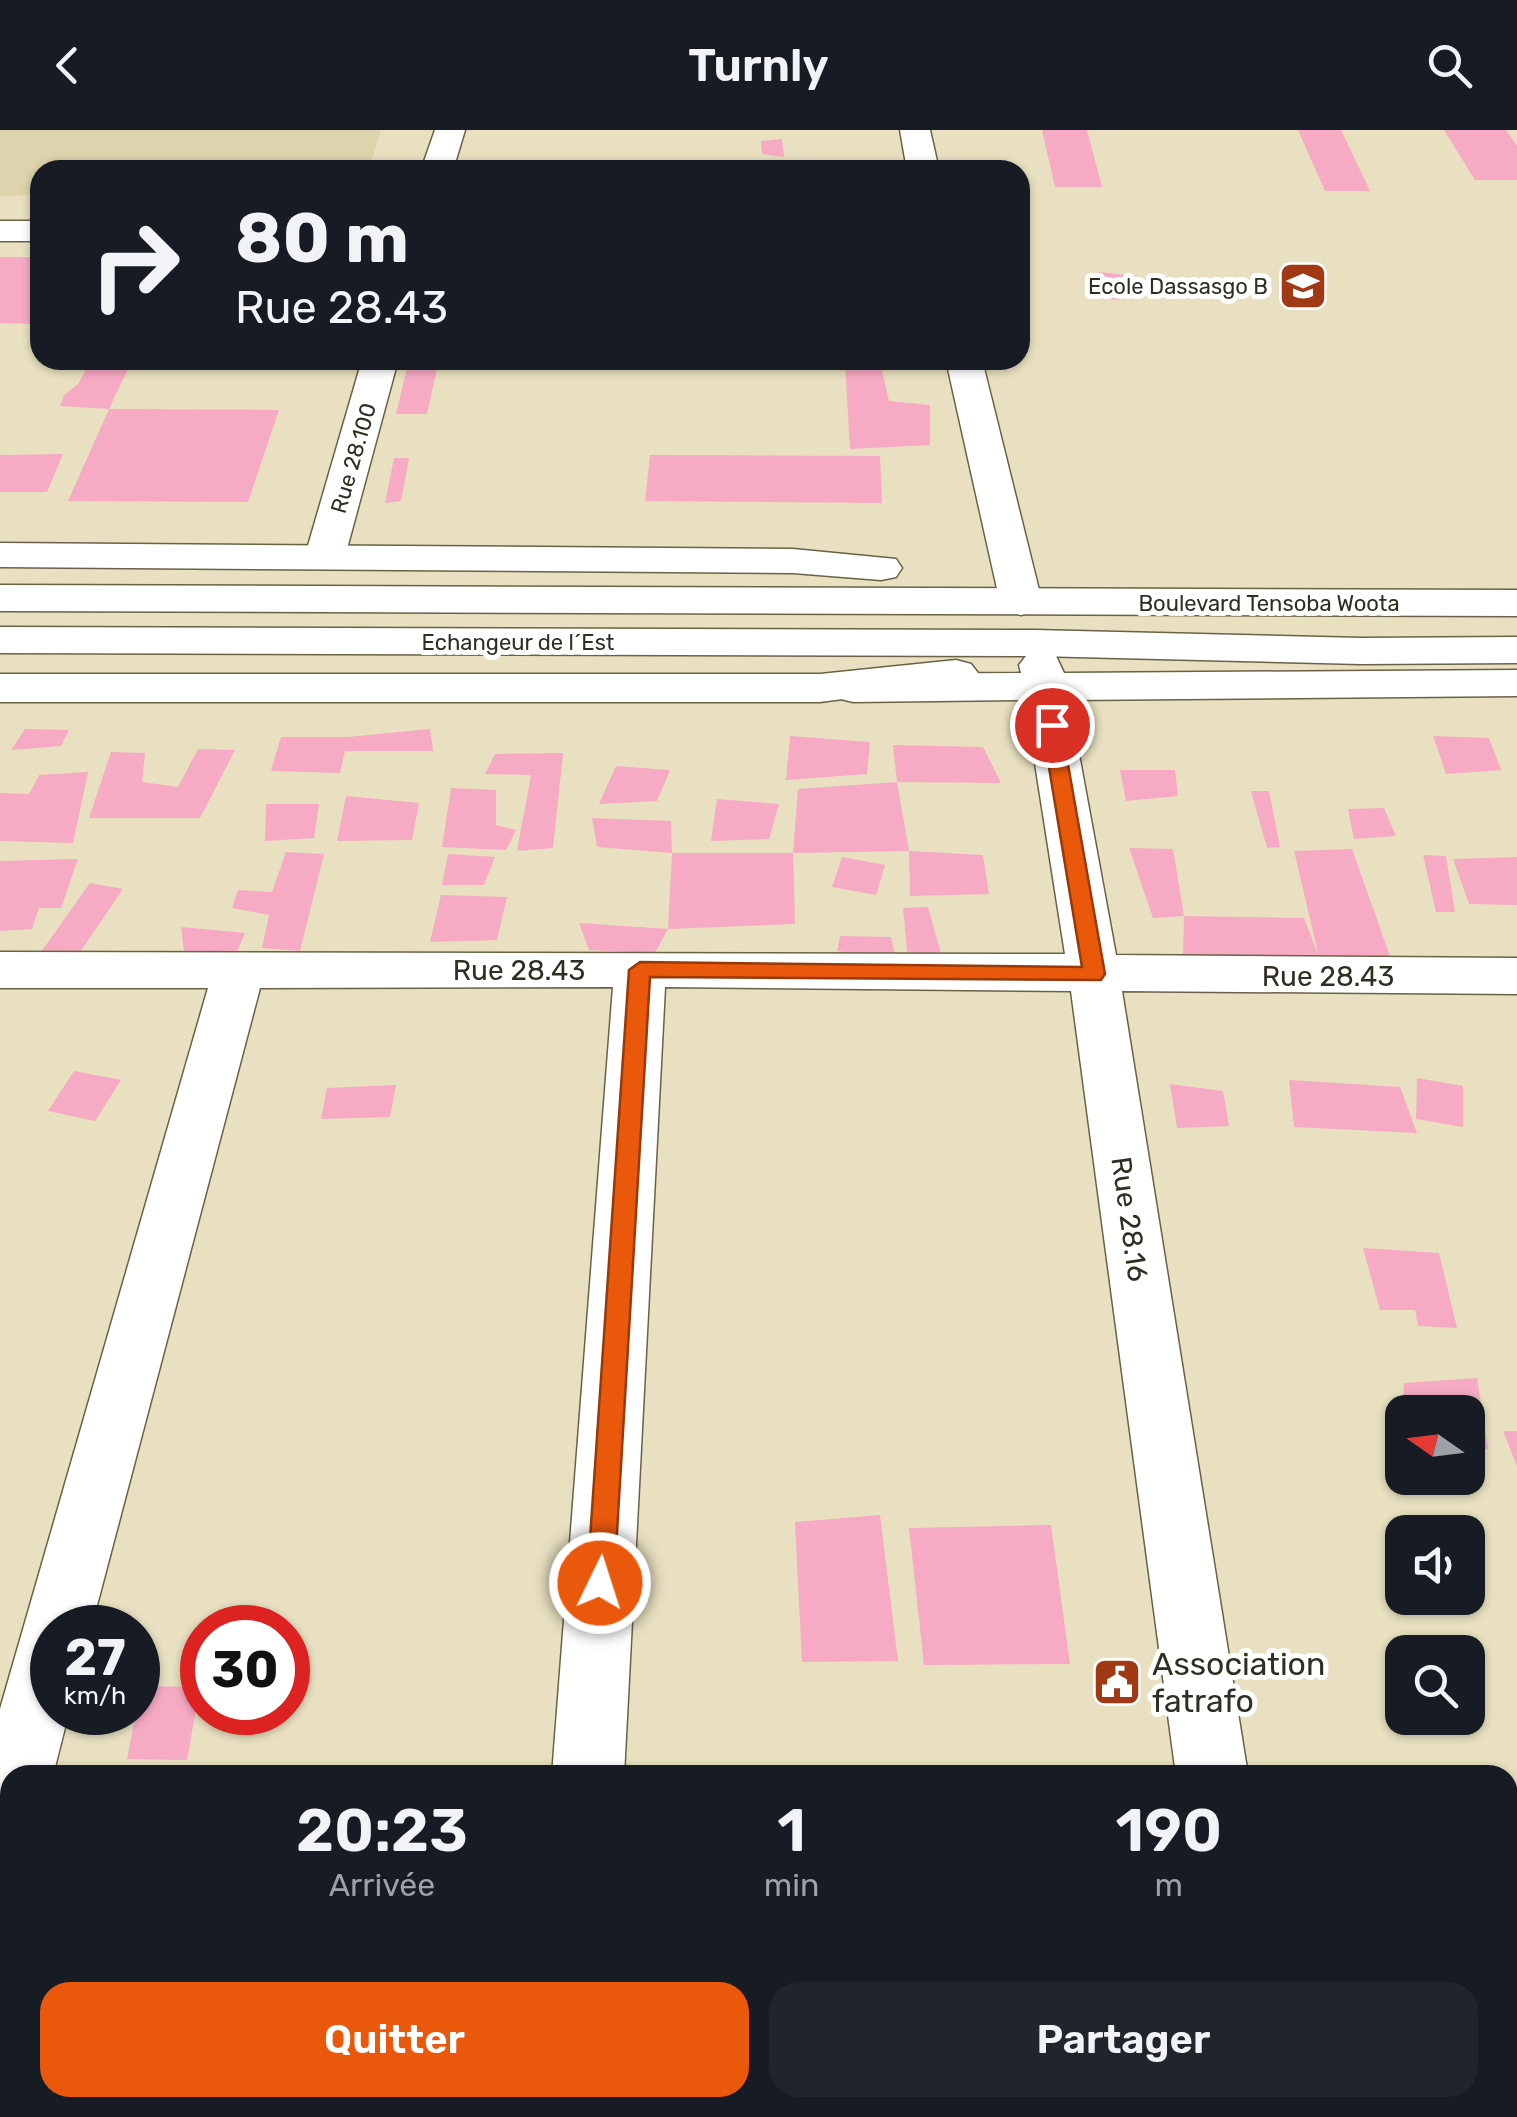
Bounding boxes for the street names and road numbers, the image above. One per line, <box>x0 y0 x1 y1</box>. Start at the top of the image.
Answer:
street label: Rue 28.100 <box>325 400 382 516</box>
street label: Boulevard Tensoba Woota <box>1138 590 1400 617</box>
street label: Echangeur de l´Est <box>422 629 615 656</box>
street label: Rue 28.43 <box>453 954 585 987</box>
street label: Rue 28.43 <box>1262 960 1394 993</box>
street label: Rue 28.16 <box>1104 1155 1155 1284</box>

